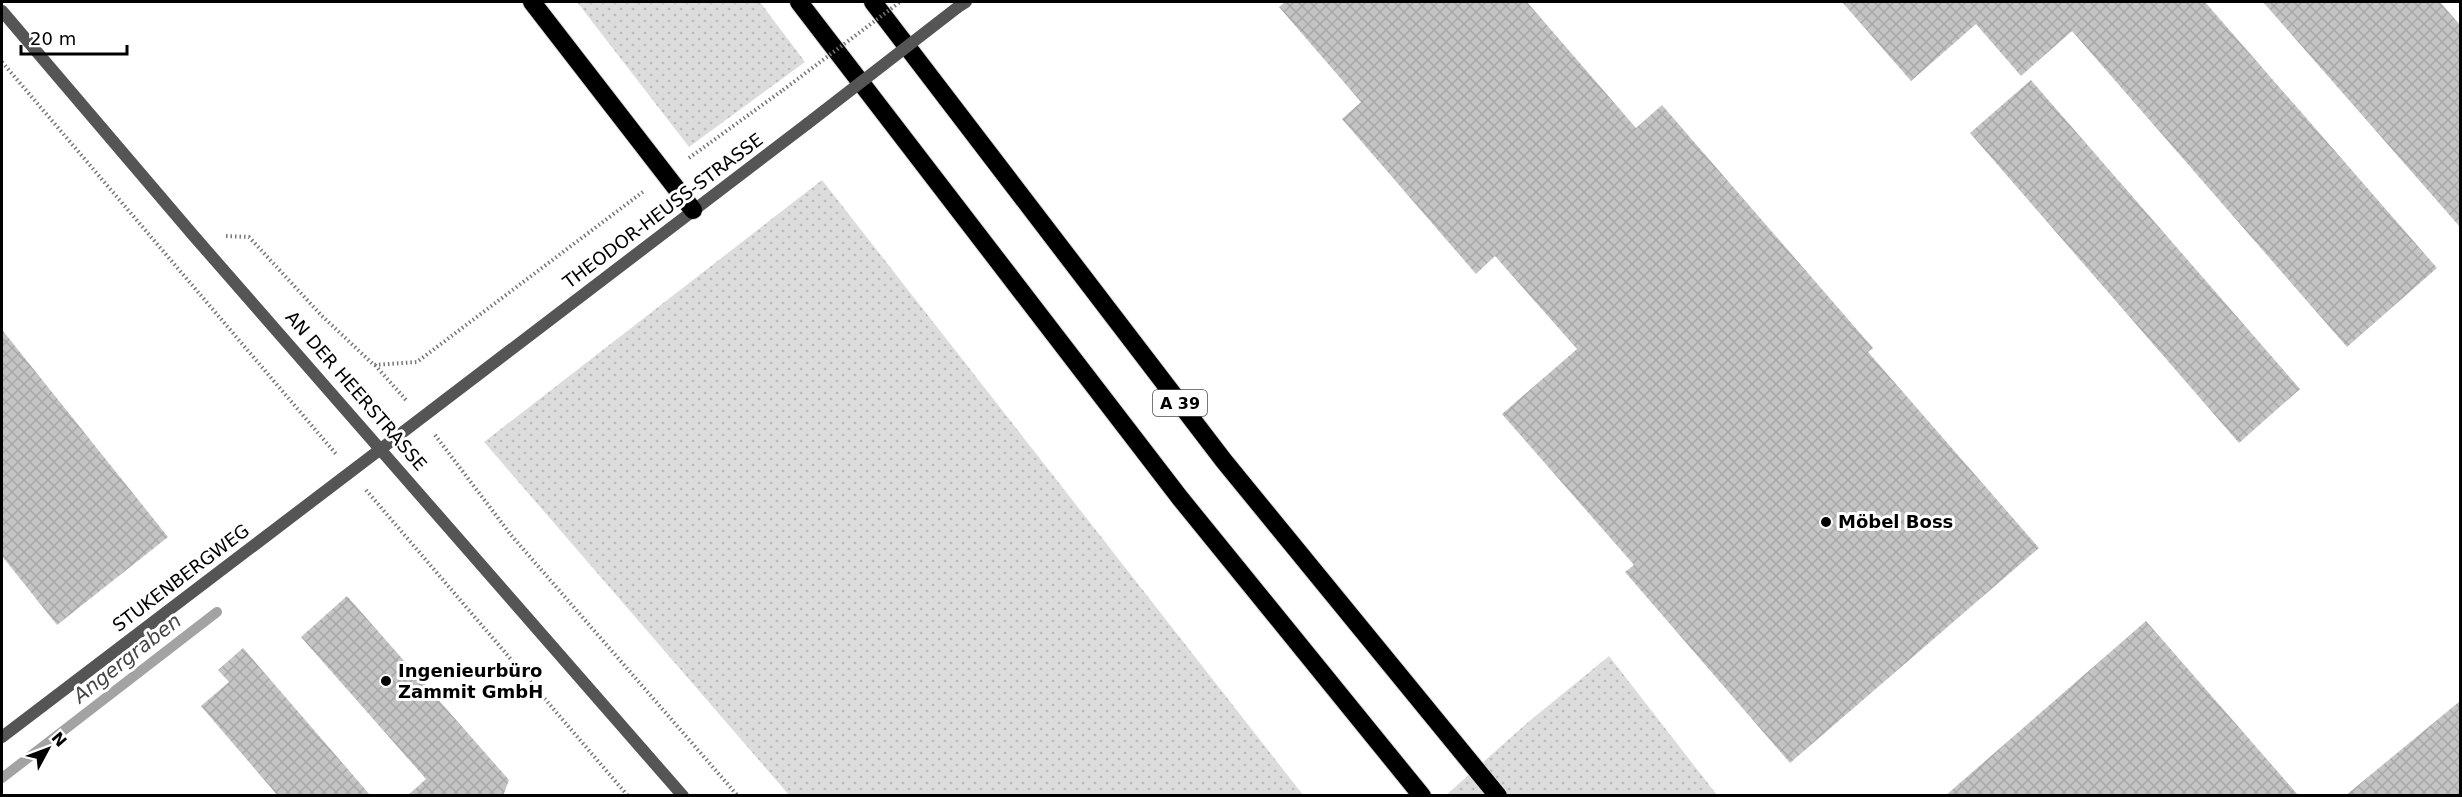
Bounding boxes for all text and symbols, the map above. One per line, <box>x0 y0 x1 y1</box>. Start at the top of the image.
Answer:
scale bar <box>21 18 128 56</box>
text: 20 m <box>30 28 76 49</box>
street label: THEODOR-HEUSS-STRASSE <box>558 129 767 293</box>
street label: AN DER HEERSTRASSE <box>281 307 431 475</box>
road number: A 39 <box>1153 390 1207 416</box>
place label: Möbel Boss <box>1838 511 1953 532</box>
marker: Möbel Boss <box>1819 515 1833 529</box>
street label: STUKENBERGWEG <box>108 519 253 636</box>
water label: Angergraben <box>67 608 186 709</box>
place label: Ingenieurbüro Zammit GmbH <box>398 660 543 702</box>
marker: Ingenieurbüro Zammit GmbH <box>379 674 393 688</box>
north arrow <box>18 719 78 779</box>
text: N <box>47 728 71 751</box>

